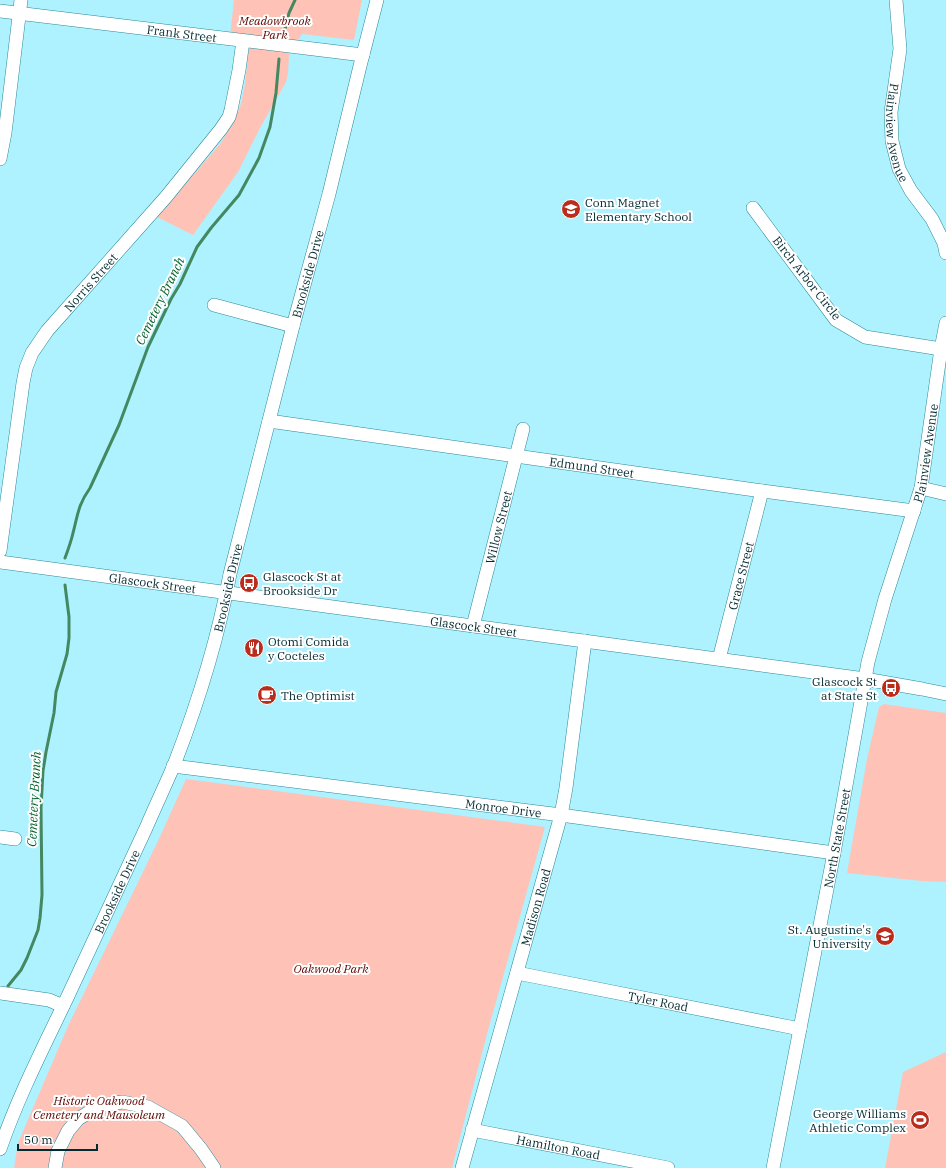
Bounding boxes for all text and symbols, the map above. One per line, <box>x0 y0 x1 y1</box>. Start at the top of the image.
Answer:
park label: Meadowbrook Park <box>238 13 312 42</box>
street label: Frank Street <box>146 21 217 45</box>
street label: Plainview Avenue <box>883 82 912 184</box>
place label: Conn Magnet Elementary School <box>585 195 692 224</box>
school or university icon: Conn Magnet Elementary School <box>560 198 582 220</box>
street label: Brookside Drive <box>288 228 326 319</box>
street label: Birch Arbor Circle <box>770 233 844 323</box>
street label: Norris Street <box>61 250 120 314</box>
water label: Cemetery Branch <box>131 254 189 348</box>
street label: Plainview Avenue <box>909 403 941 504</box>
street label: Edmund Street <box>548 453 635 480</box>
street label: Willow Street <box>482 489 515 565</box>
street label: Grace Street <box>724 540 756 611</box>
street label: Brookside Drive <box>210 542 245 634</box>
street label: Glascock Street <box>108 569 197 596</box>
place label: Glascock St at Brookside Dr <box>263 569 341 598</box>
bus stop icon: Glascock St at Brookside Dr <box>238 572 260 594</box>
street label: Glascock Street <box>429 613 518 639</box>
place label: Otomi Comida y Cocteles <box>268 634 350 663</box>
restaurant icon: Otomi Comida y Cocteles <box>243 637 265 659</box>
place label: Glascock St at State St <box>812 674 877 703</box>
bus stop icon: Glascock St at State St <box>880 677 902 699</box>
cafe icon: The Optimist <box>256 684 278 706</box>
place label: The Optimist <box>281 688 355 703</box>
water label: Cemetery Branch <box>23 751 45 847</box>
street label: North State Street <box>820 787 853 889</box>
street label: Monroe Drive <box>464 795 542 820</box>
street label: Brookside Drive <box>91 847 143 935</box>
street label: Madison Road <box>517 867 553 948</box>
place label: St. Augustine's University <box>788 922 872 951</box>
school or university icon: St. Augustine's University <box>874 925 896 947</box>
park label: Oakwood Park <box>293 961 369 976</box>
street label: Tyler Road <box>627 988 690 1014</box>
park label: Historic Oakwood Cemetery and Mausoleum <box>33 1093 165 1122</box>
place label: George Williams Athletic Complex <box>809 1106 906 1135</box>
sports icon: George Williams Athletic Complex <box>909 1109 931 1131</box>
scale bar <box>18 1126 97 1152</box>
street label: Hamilton Road <box>515 1131 602 1162</box>
text: 50 m <box>24 1132 53 1147</box>

